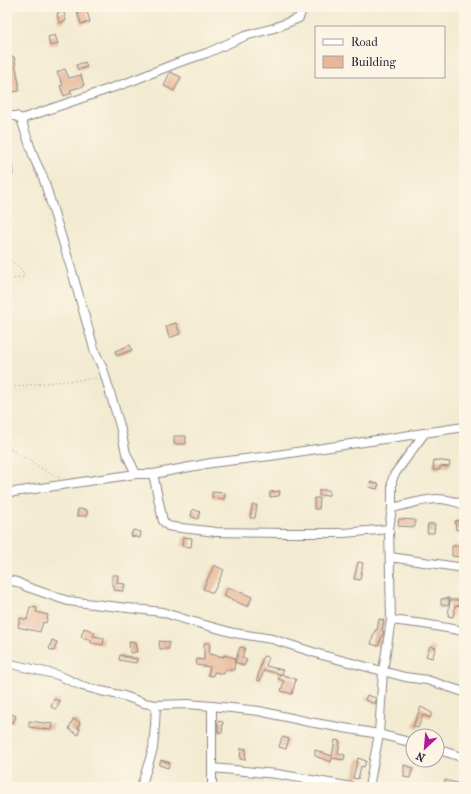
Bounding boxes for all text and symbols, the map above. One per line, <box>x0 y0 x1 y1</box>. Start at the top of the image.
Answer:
legend <box>315 26 445 78</box>
text: Road <box>351 35 378 49</box>
text: Building <box>351 55 396 69</box>
north arrow <box>405 728 445 768</box>
text: N <box>414 749 427 764</box>

